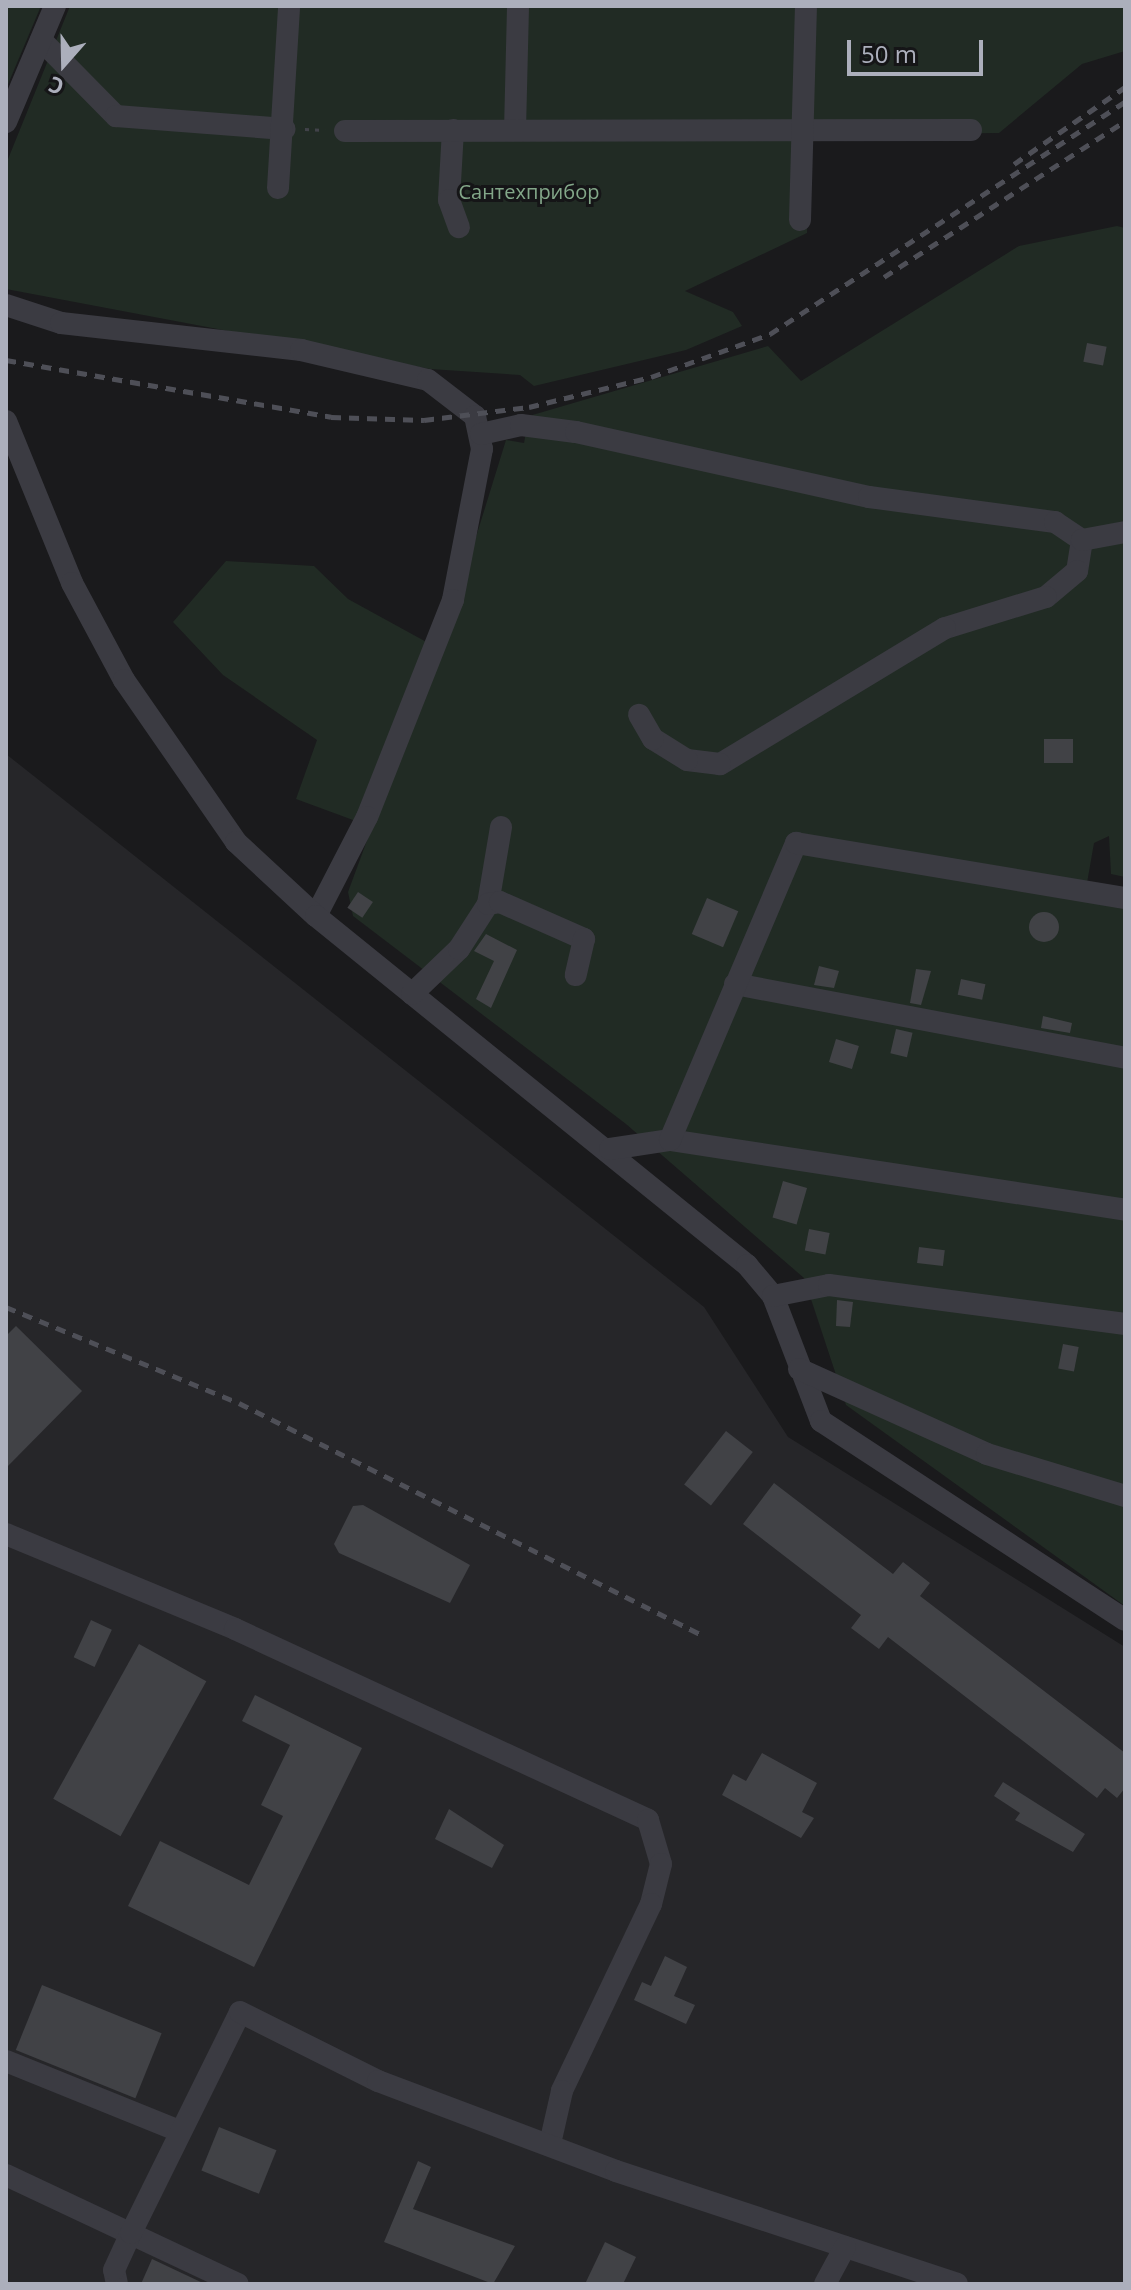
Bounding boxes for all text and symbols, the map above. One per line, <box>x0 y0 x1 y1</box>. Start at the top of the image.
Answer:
north arrow <box>24 24 104 104</box>
scale bar <box>851 24 987 74</box>
text: 50 m <box>861 37 917 70</box>
text: С <box>44 70 68 103</box>
park label: Сантехприбор <box>459 179 599 203</box>

